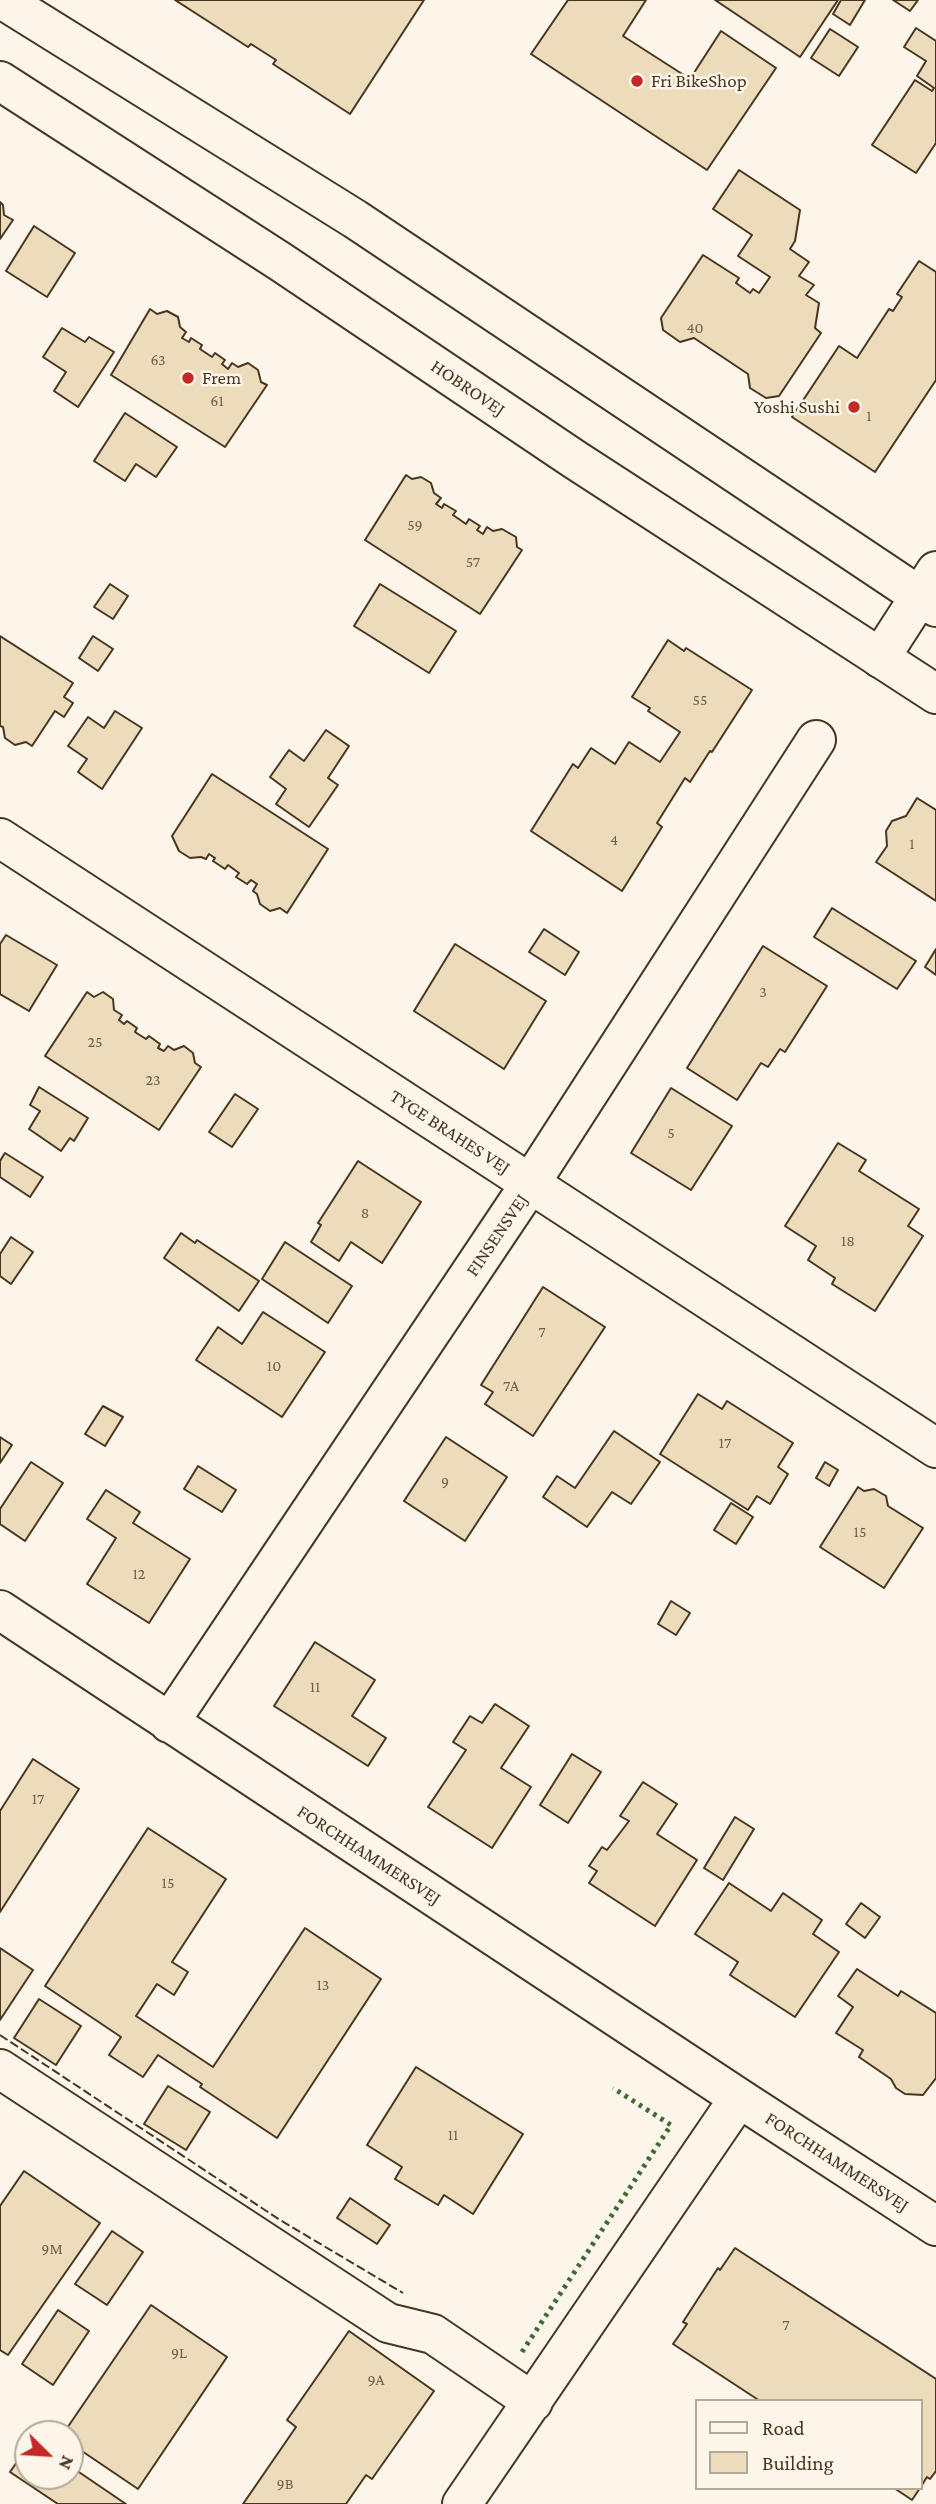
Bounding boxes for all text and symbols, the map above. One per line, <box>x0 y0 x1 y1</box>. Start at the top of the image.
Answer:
place label: Fri BikeShop <box>651 70 747 92</box>
marker: Fri BikeShop <box>629 73 645 89</box>
house number: 40 <box>686 318 704 338</box>
house number: 63 <box>150 350 166 370</box>
street label: HOBROVEJ <box>426 355 510 421</box>
place label: Frem <box>202 367 241 389</box>
marker: Frem <box>180 370 196 386</box>
house number: 61 <box>210 391 224 411</box>
place label: Yoshi Sushi <box>754 396 840 418</box>
marker: Yoshi Sushi <box>846 399 862 415</box>
house number: 1 <box>866 406 872 426</box>
house number: 59 <box>407 515 423 535</box>
house number: 57 <box>466 552 480 572</box>
house number: 55 <box>693 690 707 710</box>
house number: 4 <box>610 830 618 850</box>
house number: 1 <box>909 834 915 854</box>
house number: 3 <box>759 982 767 1002</box>
house number: 25 <box>87 1032 103 1052</box>
house number: 23 <box>145 1070 161 1090</box>
street label: TYGE BRAHES VEJ <box>385 1085 515 1179</box>
house number: 5 <box>667 1123 675 1143</box>
street label: FINSENSVEJ <box>461 1189 533 1281</box>
house number: 8 <box>361 1203 369 1223</box>
house number: 18 <box>841 1231 855 1251</box>
house number: 7 <box>538 1322 546 1342</box>
house number: 10 <box>267 1356 281 1376</box>
house number: 7A <box>503 1376 519 1396</box>
house number: 17 <box>719 1433 731 1453</box>
house number: 9 <box>441 1472 449 1492</box>
house number: 15 <box>854 1522 866 1542</box>
house number: 12 <box>133 1564 145 1584</box>
house number: 11 <box>310 1677 320 1697</box>
house number: 17 <box>32 1789 44 1809</box>
street label: FORCHHAMMERSVEJ <box>293 1800 445 1910</box>
house number: 15 <box>162 1873 174 1893</box>
house number: 13 <box>317 1975 329 1995</box>
street label: FORCHHAMMERSVEJ <box>761 2107 913 2217</box>
house number: 11 <box>448 2125 458 2145</box>
house number: 9M <box>41 2239 63 2259</box>
house number: 7 <box>782 2315 790 2335</box>
house number: 9L <box>171 2343 187 2363</box>
house number: 9A <box>367 2370 385 2390</box>
legend <box>694 2399 922 2490</box>
text: Road <box>762 2416 805 2440</box>
north arrow <box>14 2420 84 2490</box>
text: Building <box>762 2451 834 2475</box>
text: N <box>55 2453 79 2473</box>
house number: 9B <box>277 2474 293 2494</box>

